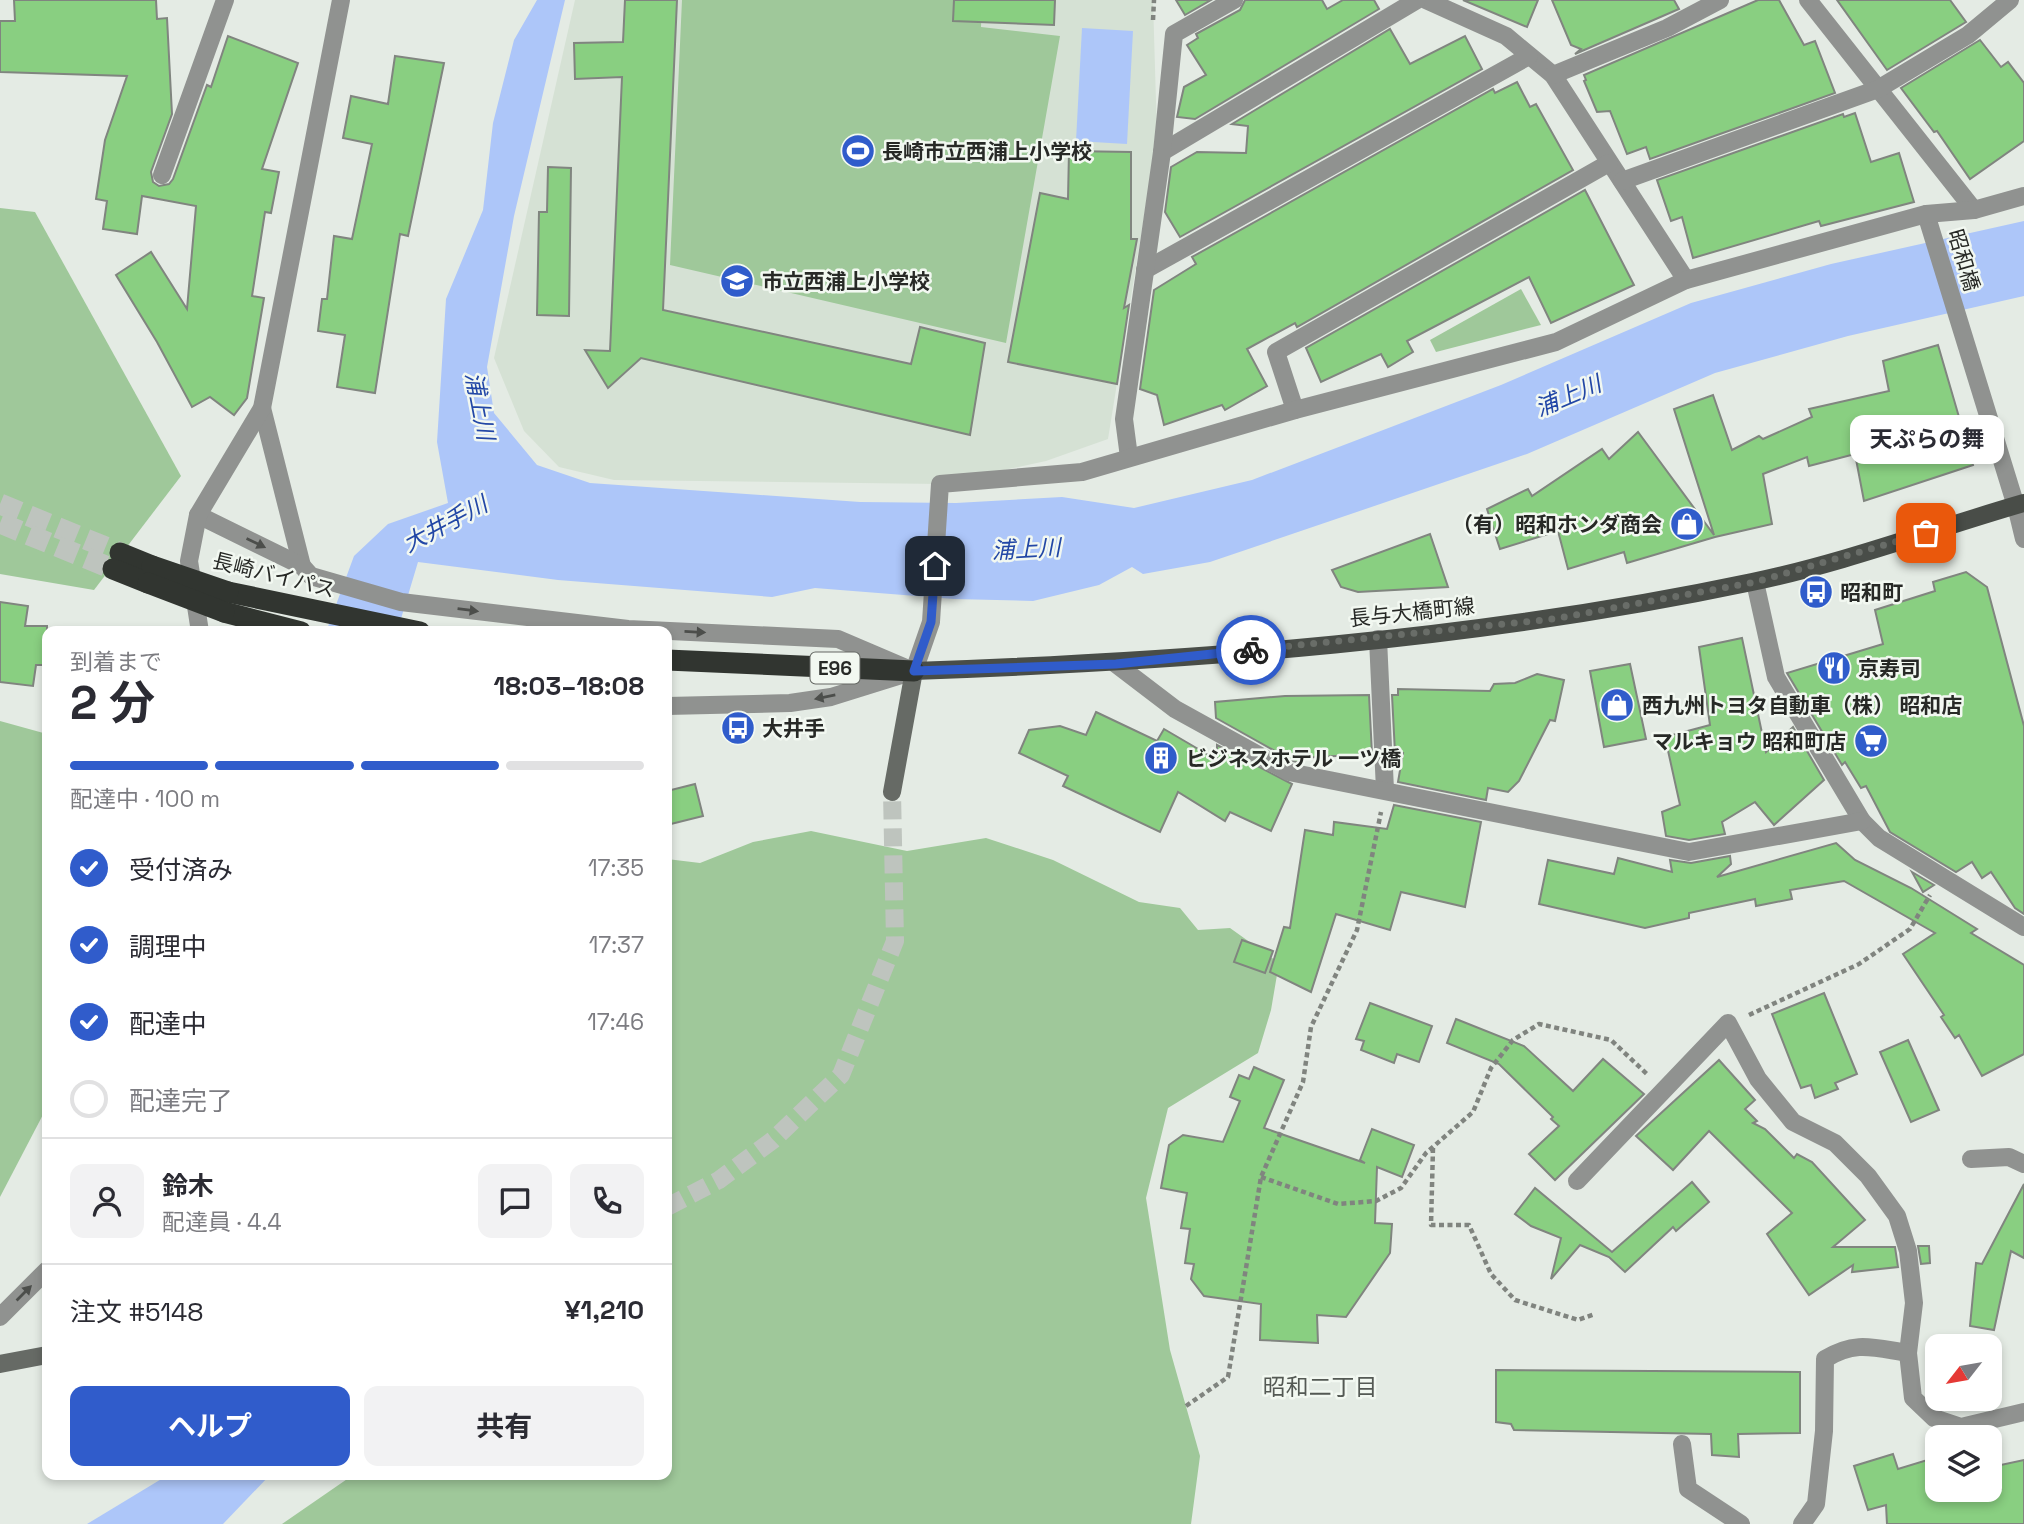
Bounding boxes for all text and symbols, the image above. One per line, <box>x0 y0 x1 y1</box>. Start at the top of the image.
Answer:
sports icon: 長崎市立西浦上小学校 <box>839 132 877 170</box>
place label: 長崎市立西浦上小学校 <box>882 138 1092 165</box>
street label: 昭和橋 <box>1942 226 1986 294</box>
school or university icon: 市立西浦上小学校 <box>718 262 756 300</box>
place label: 市立西浦上小学校 <box>762 268 930 295</box>
water label: 浦上川 <box>1530 368 1608 423</box>
water label: 浦上川 <box>459 369 502 446</box>
callout: 天ぷらの舞 <box>1849 414 2003 463</box>
text: 天ぷらの舞 <box>1870 424 1985 454</box>
water label: 大井手川 <box>397 488 495 559</box>
pin <box>1896 503 1956 563</box>
shop icon: （有）昭和ホンダ商会 <box>1668 505 1706 543</box>
place label: （有）昭和ホンダ商会 <box>1452 511 1662 538</box>
icon: bag <box>1907 514 1945 552</box>
water label: 浦上川 <box>991 532 1064 566</box>
pin <box>905 536 965 596</box>
one-way arrow <box>246 538 266 549</box>
street label: 長崎バイパス <box>210 547 338 603</box>
icon: home <box>916 547 954 585</box>
bus stop icon: 昭和町 <box>1797 573 1835 611</box>
place label: 昭和町 <box>1840 579 1903 606</box>
street label: 長与大橋町線 <box>1348 592 1476 632</box>
one-way arrow <box>458 604 480 615</box>
courier <box>1216 615 1286 685</box>
one-way arrow <box>684 627 706 638</box>
icon: bike <box>1232 631 1270 669</box>
text: 到着まで <box>70 647 162 677</box>
restaurant icon: 京寿司 <box>1815 649 1853 687</box>
road number: E96 <box>810 652 860 684</box>
place label: 京寿司 <box>1858 655 1921 682</box>
text: 18:03–18:08 <box>494 669 644 703</box>
text: 2 分 <box>70 674 155 732</box>
shop icon: 西九州トヨタ自動車（株） 昭和店 <box>1598 686 1636 724</box>
one-way arrow <box>814 692 836 703</box>
place label: 西九州トヨタ自動車（株） 昭和店 <box>1642 692 1962 719</box>
bus stop icon: 大井手 <box>719 709 757 747</box>
place label: 大井手 <box>762 715 825 742</box>
supermarket icon: マルキョウ 昭和町店 <box>1852 722 1890 760</box>
place label: マルキョウ 昭和町店 <box>1652 728 1846 755</box>
building icon: ビジネスホテル 一ツ橋 <box>1142 739 1180 777</box>
place label: ビジネスホテル 一ツ橋 <box>1186 745 1401 772</box>
text: 配達中 · 100 m <box>70 784 220 814</box>
icon: check <box>70 849 108 887</box>
text: 受付済み <box>129 853 233 887</box>
text: 17:35 <box>588 853 644 883</box>
icon: check <box>70 926 108 964</box>
text: 調理中 <box>129 930 207 964</box>
text: 17:37 <box>589 930 644 960</box>
icon: check <box>70 1003 108 1041</box>
text: 配達中 <box>129 1007 207 1041</box>
text: 17:46 <box>587 1007 644 1037</box>
text: 配達完了 <box>129 1084 233 1118</box>
button: person <box>70 1164 144 1238</box>
button: chat <box>478 1164 552 1238</box>
button: phone <box>570 1164 644 1238</box>
text: 鈴木 <box>162 1169 214 1203</box>
text: 配達員 · 4.4 <box>162 1207 282 1237</box>
one-way arrow <box>15 1285 31 1302</box>
text: ¥1,210 <box>564 1293 644 1327</box>
text: 注文 #5148 <box>70 1295 204 1329</box>
north arrow <box>1925 1334 2002 1410</box>
map controls <box>1925 1334 2002 1502</box>
district label: 昭和二丁目 <box>1263 1372 1378 1402</box>
button: ヘルプ <box>70 1386 350 1466</box>
button: 共有 <box>364 1386 644 1466</box>
button: layers <box>1925 1425 2002 1502</box>

